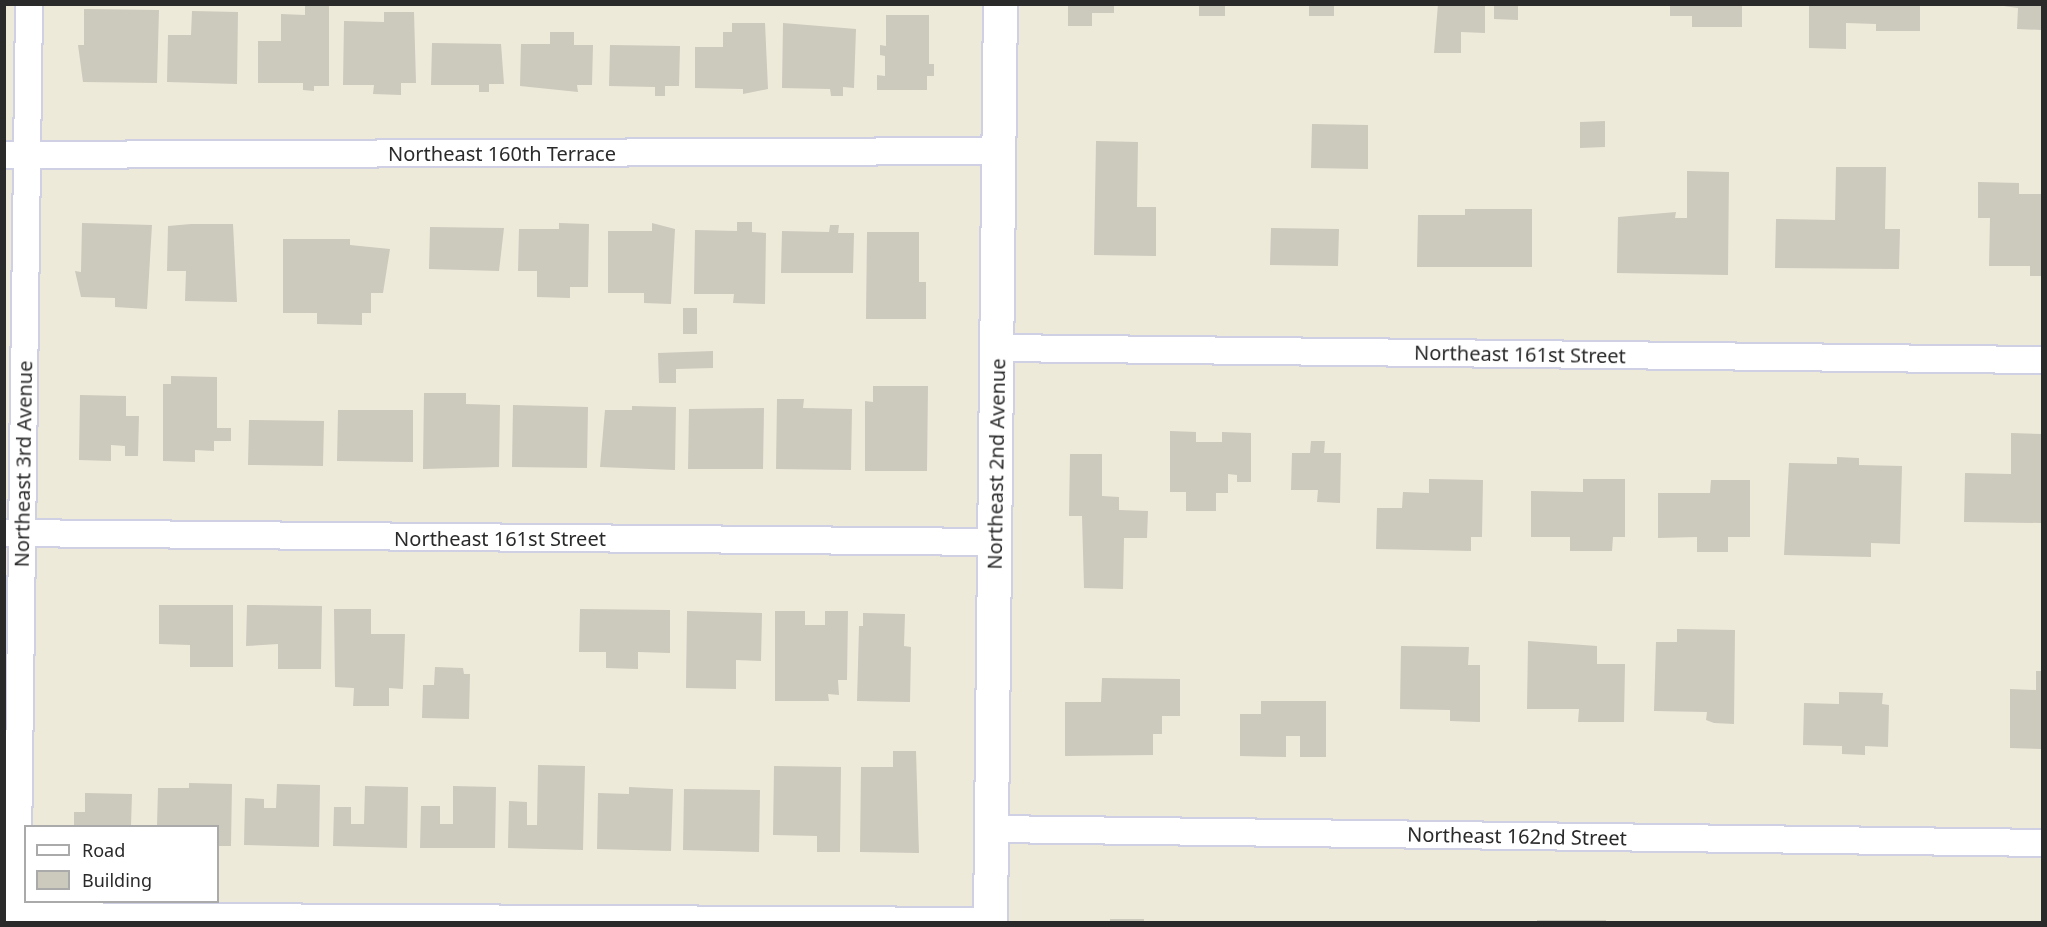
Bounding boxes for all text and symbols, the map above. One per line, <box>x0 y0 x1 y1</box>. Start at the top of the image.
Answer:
street label: Northeast 160th Terrace <box>388 141 616 165</box>
street label: Northeast 161st Street <box>1414 340 1626 368</box>
street label: Northeast 2nd Avenue <box>982 358 1010 570</box>
street label: Northeast 3rd Avenue <box>9 360 37 568</box>
street label: Northeast 161st Street <box>394 526 606 550</box>
street label: Northeast 162nd Street <box>1407 822 1627 850</box>
legend <box>24 825 219 903</box>
text: Road <box>82 838 125 862</box>
text: Building <box>82 868 152 892</box>

